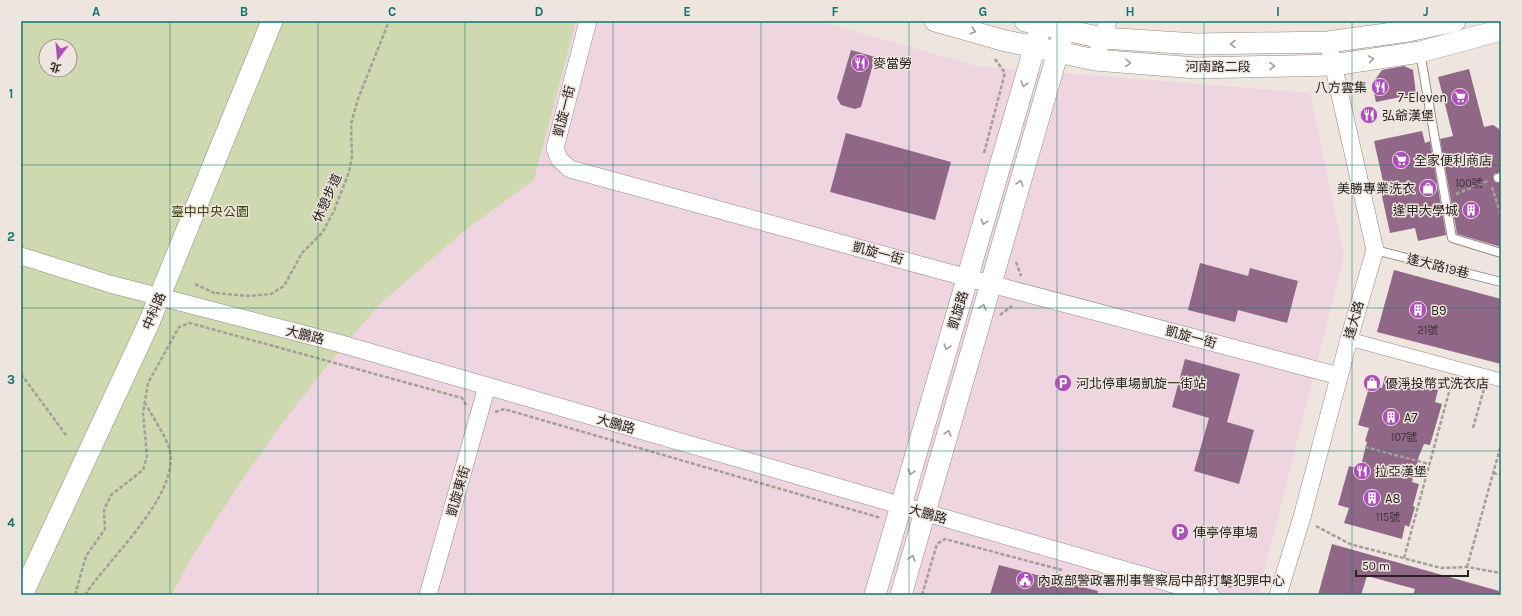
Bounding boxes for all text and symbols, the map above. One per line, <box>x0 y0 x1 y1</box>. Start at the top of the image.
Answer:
text: A <box>92 4 100 19</box>
text: B <box>240 4 248 19</box>
text: C <box>388 4 396 19</box>
text: D <box>535 4 544 19</box>
text: E <box>683 4 691 19</box>
text: F <box>831 4 839 19</box>
text: G <box>979 4 987 19</box>
text: H <box>1125 4 1135 19</box>
text: I <box>1276 4 1280 19</box>
text: J <box>1423 4 1429 19</box>
one-way arrow <box>970 27 976 35</box>
north arrow <box>38 38 78 78</box>
one-way arrow <box>1230 39 1236 48</box>
restaurant icon: 麥當勞 <box>850 53 870 73</box>
one-way arrow <box>1368 55 1374 64</box>
place label: 麥當勞 <box>873 56 912 71</box>
one-way arrow <box>1125 58 1131 67</box>
text: 北 <box>48 59 62 75</box>
street label: 河南路二段 <box>1185 59 1251 74</box>
one-way arrow <box>1269 62 1275 70</box>
restaurant icon: 八方雲集 <box>1370 77 1390 97</box>
place label: 八方雲集 <box>1315 80 1367 95</box>
one-way arrow <box>1020 81 1029 88</box>
street label: 凱旋一街 <box>550 84 578 138</box>
text: 1 <box>9 86 13 101</box>
supermarket icon: 7-Eleven <box>1450 87 1470 107</box>
place label: 7-Eleven <box>1398 90 1447 105</box>
restaurant icon: 弘爺漢堡 <box>1359 105 1379 125</box>
place label: 弘爺漢堡 <box>1382 108 1434 123</box>
supermarket icon: 全家便利商店 <box>1391 150 1411 170</box>
place label: 全家便利商店 <box>1414 153 1492 168</box>
street label: 休憩步道 <box>310 171 344 225</box>
house number: 100號 <box>1455 177 1483 190</box>
shop icon: 美勝專業洗衣 <box>1418 178 1438 198</box>
one-way arrow <box>1015 179 1024 186</box>
place label: 美勝專業洗衣 <box>1337 181 1415 196</box>
building icon: 逢甲大學城 <box>1461 200 1481 220</box>
place label: 逢甲大學城 <box>1393 203 1458 218</box>
park label: 臺中中央公園 <box>171 204 249 219</box>
one-way arrow <box>980 219 989 226</box>
text: 2 <box>7 229 15 244</box>
street label: 凱旋一街 <box>851 239 905 267</box>
street label: 逢大路19巷 <box>1405 251 1471 281</box>
street label: 凱旋路 <box>945 289 971 331</box>
street label: 中科路 <box>139 290 169 332</box>
street label: 逢大路 <box>1341 299 1367 341</box>
building icon: B9 <box>1408 300 1428 320</box>
place label: B9 <box>1431 303 1447 318</box>
one-way arrow <box>978 304 987 311</box>
street label: 大鵬路 <box>284 323 326 347</box>
street label: 凱旋一街 <box>1164 323 1218 351</box>
house number: 21號 <box>1417 324 1439 337</box>
one-way arrow <box>943 344 952 351</box>
text: 3 <box>7 372 15 387</box>
parking icon: 河北停車場凱旋一街站 <box>1053 373 1073 393</box>
shop icon: 優淨投幣式洗衣店 <box>1362 373 1382 393</box>
place label: 河北停車場凱旋一街站 <box>1076 376 1206 391</box>
place label: 優淨投幣式洗衣店 <box>1385 376 1489 391</box>
building icon: A7 <box>1381 407 1401 427</box>
place label: A7 <box>1404 410 1418 425</box>
street label: 大鵬路 <box>595 411 637 437</box>
one-way arrow <box>943 429 952 436</box>
house number: 107號 <box>1391 431 1417 444</box>
restaurant icon: 拉亞漢堡 <box>1352 461 1372 481</box>
street label: 凱旋東街 <box>444 464 472 518</box>
place label: 拉亞漢堡 <box>1375 464 1427 479</box>
one-way arrow <box>907 468 916 475</box>
building icon: A8 <box>1362 488 1382 508</box>
place label: A8 <box>1385 491 1400 506</box>
street label: 大鵬路 <box>907 501 949 527</box>
house number: 115號 <box>1376 511 1400 524</box>
text: 4 <box>7 515 15 530</box>
parking icon: 俥亭停車場 <box>1170 522 1190 542</box>
place label: 俥亭停車場 <box>1193 525 1258 540</box>
scale bar <box>1356 552 1468 578</box>
one-way arrow <box>907 554 916 561</box>
text: 50 m <box>1362 559 1390 573</box>
public building icon: 內政部警政署刑事警察局中部打擊犯罪中心 <box>1015 570 1035 590</box>
place label: 內政部警政署刑事警察局中部打擊犯罪中心 <box>1038 573 1285 588</box>

